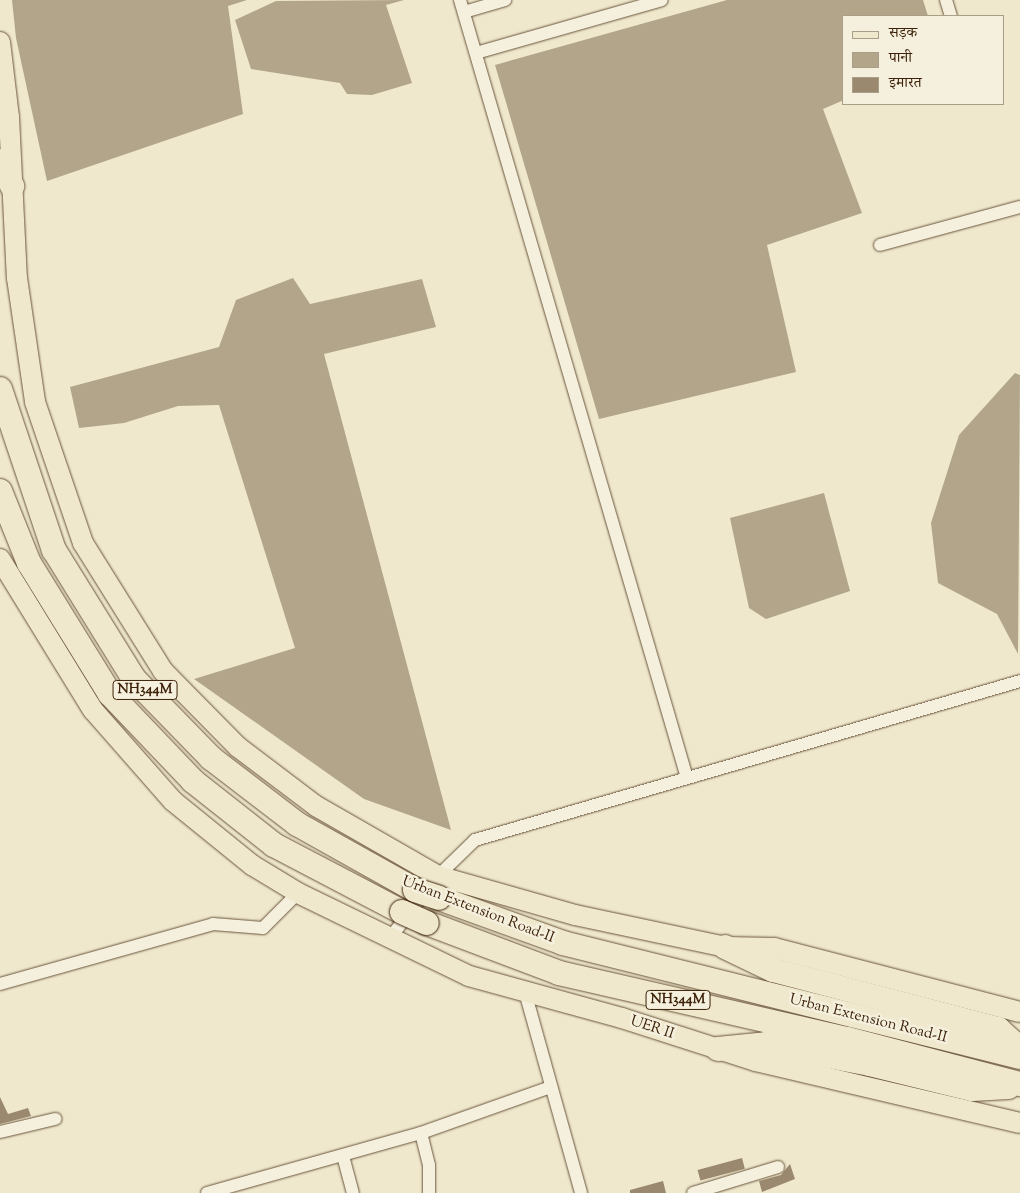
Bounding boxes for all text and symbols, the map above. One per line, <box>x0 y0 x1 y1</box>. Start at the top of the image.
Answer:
legend <box>842 15 1005 105</box>
text: सड़क <box>889 23 917 44</box>
text: पानी <box>889 48 912 69</box>
text: इमारत <box>889 73 922 94</box>
road number: NH344M <box>112 678 178 702</box>
street label: Urban Extension Road-II <box>399 873 557 947</box>
road number: NH344M <box>646 988 710 1012</box>
street label: Urban Extension Road-II <box>787 991 949 1047</box>
street label: UER II <box>628 1012 676 1044</box>

